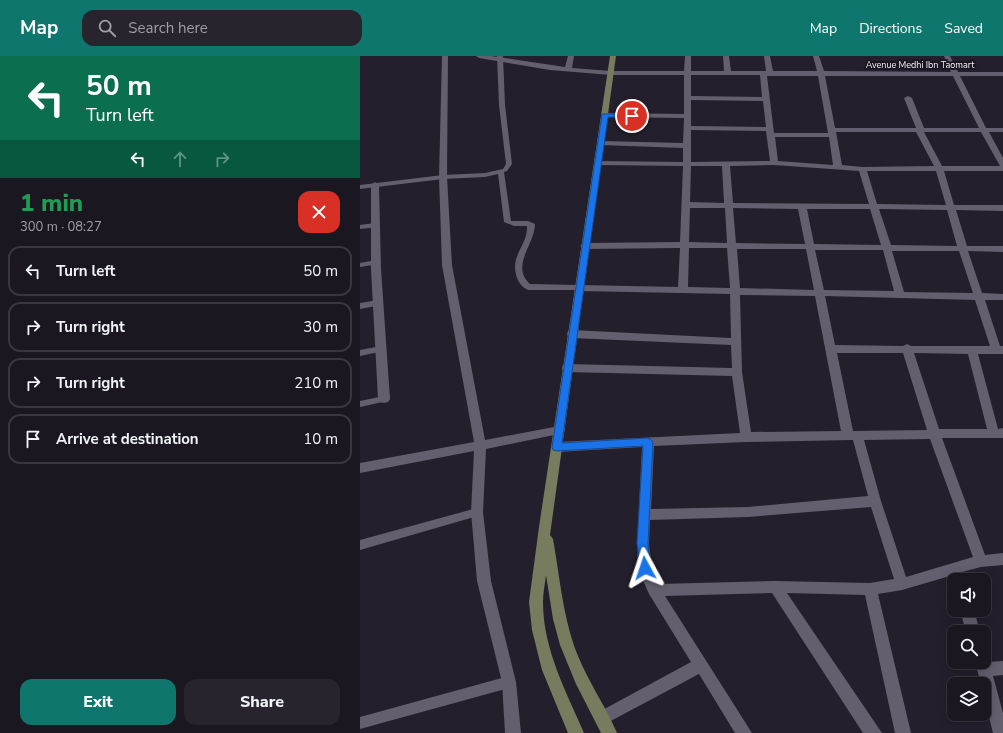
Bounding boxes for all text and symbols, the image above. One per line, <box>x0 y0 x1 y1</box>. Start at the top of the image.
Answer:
search box <box>82 10 362 46</box>
text: Map <box>20 15 58 41</box>
icon: search <box>96 17 118 39</box>
text: Search here <box>128 18 208 38</box>
text: Map <box>810 19 837 38</box>
text: Directions <box>859 19 922 38</box>
text: Saved <box>944 19 983 38</box>
street label: Avenue Medhi Ibn Taomart <box>866 59 975 71</box>
text: 50 m <box>86 67 152 105</box>
icon: left <box>20 72 72 124</box>
pin <box>615 99 649 133</box>
text: Turn left <box>86 103 154 127</box>
icon: arrive <box>621 105 643 127</box>
icon: left <box>127 148 149 170</box>
icon: ahead <box>169 148 191 170</box>
icon: right <box>211 148 233 170</box>
text: 1 min <box>20 187 83 219</box>
button: close <box>298 191 340 233</box>
text: 300 m · 08:27 <box>20 218 102 236</box>
icon: left <box>22 260 44 282</box>
text: Turn left <box>56 261 115 281</box>
text: 50 m <box>303 261 338 281</box>
icon: right <box>22 316 44 338</box>
text: Turn right <box>56 317 125 337</box>
text: 30 m <box>303 317 338 337</box>
icon: right <box>22 372 44 394</box>
text: Turn right <box>56 373 125 393</box>
text: 210 m <box>294 373 338 393</box>
icon: arrive <box>22 428 44 450</box>
text: Arrive at destination <box>56 429 199 449</box>
text: 10 m <box>303 429 338 449</box>
position arrow <box>624 547 666 589</box>
map controls <box>947 573 991 721</box>
button: sound <box>947 573 991 617</box>
button: search <box>947 625 991 669</box>
button: layers <box>947 677 991 721</box>
button: Exit <box>20 679 176 725</box>
button: Share <box>184 679 340 725</box>

